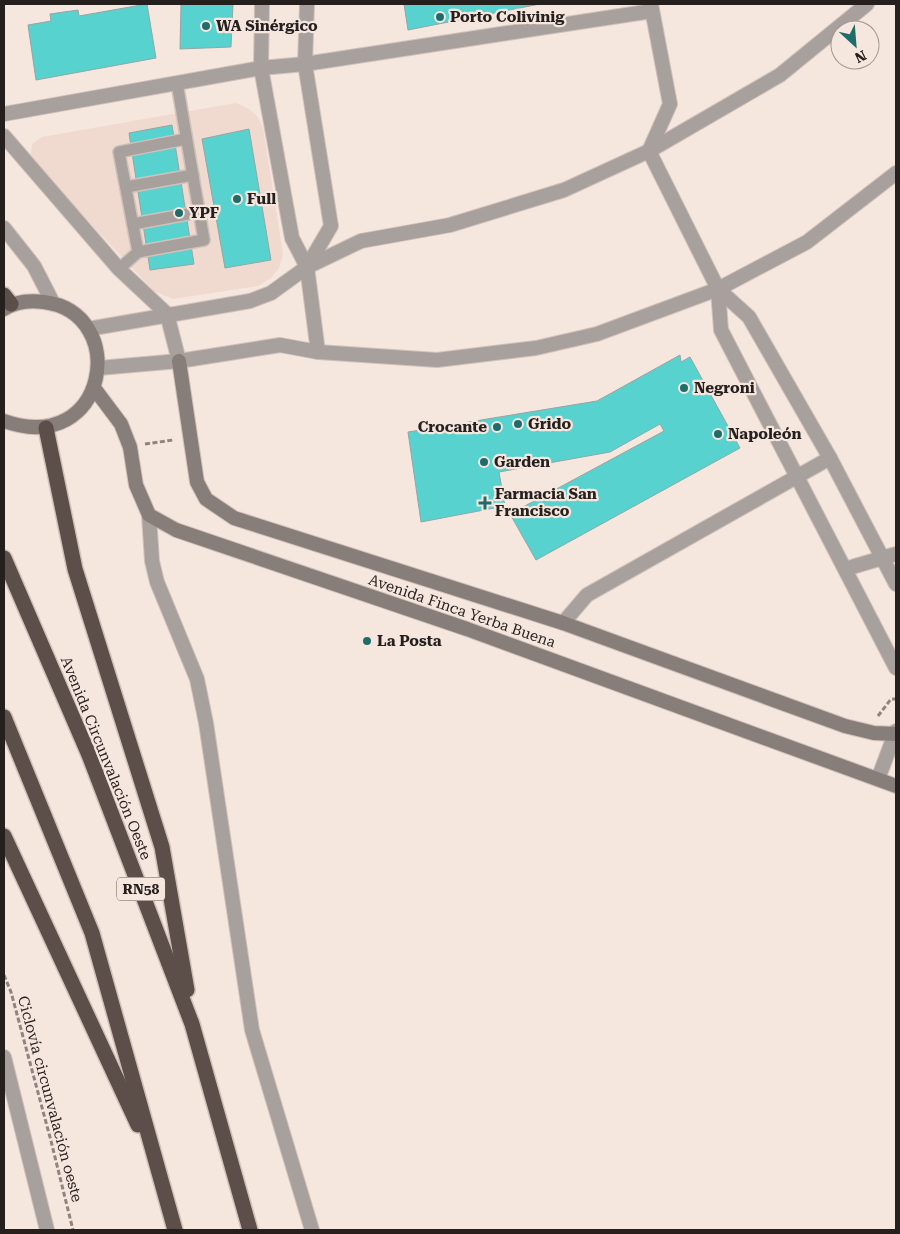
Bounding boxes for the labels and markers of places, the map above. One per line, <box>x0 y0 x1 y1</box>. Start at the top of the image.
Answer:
place label: Porto Colivinig <box>450 8 565 26</box>
marker: Porto Colivinig <box>434 11 446 23</box>
place label: WA Sinérgico <box>216 17 318 35</box>
marker: WA Sinérgico <box>200 20 212 32</box>
place label: Full <box>247 190 276 208</box>
marker: Full <box>231 193 243 205</box>
place label: YPF <box>189 204 219 222</box>
marker: YPF <box>173 207 185 219</box>
place label: Negroni <box>694 379 755 397</box>
marker: Negroni <box>678 382 690 394</box>
place label: Grido <box>528 415 572 433</box>
place label: Crocante <box>418 418 487 436</box>
marker: Grido <box>512 418 524 430</box>
marker: Crocante <box>491 421 503 433</box>
place label: Napoleón <box>728 425 801 443</box>
marker: Napoleón <box>712 428 724 440</box>
place label: Garden <box>494 453 550 471</box>
marker: Garden <box>478 456 490 468</box>
place label: Farmacia San Francisco <box>495 485 597 520</box>
marker: Farmacia San Francisco <box>479 497 491 509</box>
place label: La Posta <box>377 632 442 650</box>
marker: La Posta <box>361 635 373 647</box>

